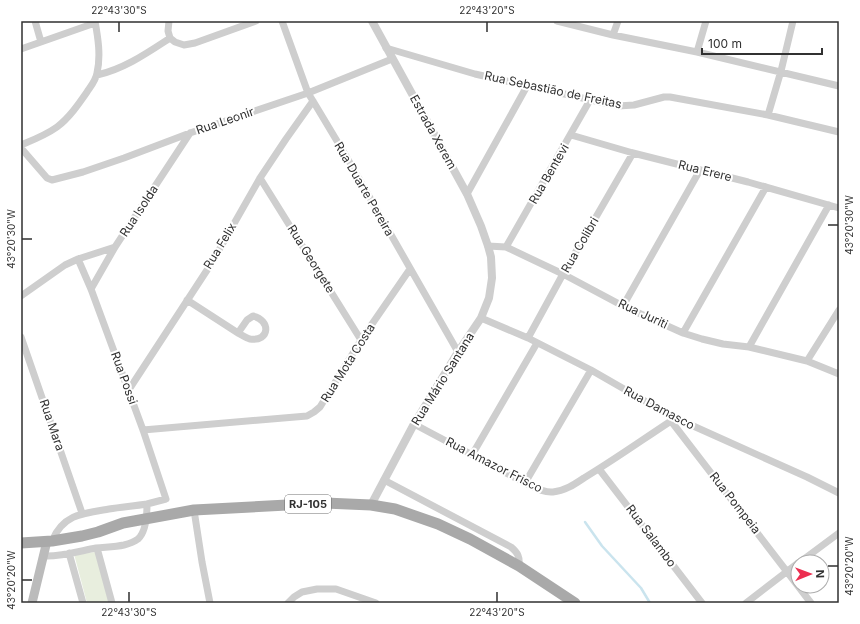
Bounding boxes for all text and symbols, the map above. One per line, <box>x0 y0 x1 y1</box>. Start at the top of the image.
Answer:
text: 22°43'30"S <box>91 4 147 16</box>
text: 22°43'20"S <box>459 4 515 16</box>
scale bar <box>702 30 822 56</box>
text: 100 m <box>708 36 742 51</box>
street label: Rua Sebastião de Freitas <box>483 68 623 111</box>
street label: Estrada Xerem <box>407 92 460 172</box>
street label: Rua Leonir <box>194 103 256 137</box>
street label: Rua Duarte Pereira <box>331 139 398 239</box>
street label: Rua Bentevi <box>525 141 572 207</box>
street label: Rua Erere <box>677 157 734 184</box>
street label: Rua Isolda <box>116 182 161 239</box>
text: 43°20'30"W <box>843 195 855 255</box>
text: 43°20'30"W <box>5 209 17 269</box>
street label: Rua Colibri <box>558 214 602 275</box>
street label: Rua Felix <box>200 220 239 271</box>
street label: Rua Georgete <box>285 222 338 296</box>
street label: Rua Juriti <box>616 295 671 332</box>
street label: Rua Mota Costa <box>317 321 378 405</box>
street label: Rua Mário Santana <box>408 329 477 428</box>
street label: Rua Possi <box>108 349 141 406</box>
street label: Rua Damasco <box>621 383 697 432</box>
street label: Rua Mara <box>37 397 68 453</box>
street label: Rua Amazor Frisco <box>443 434 545 495</box>
street label: Rua Pompeia <box>707 469 764 537</box>
road number: RJ-105 <box>285 495 331 513</box>
street label: Rua Salambo <box>623 502 680 570</box>
text: 43°20'20"W <box>843 536 855 596</box>
text: 43°20'20"W <box>5 550 17 610</box>
north arrow <box>790 554 830 594</box>
text: N <box>813 570 827 578</box>
text: 22°43'30"S <box>101 606 157 618</box>
text: 22°43'20"S <box>469 606 525 618</box>

